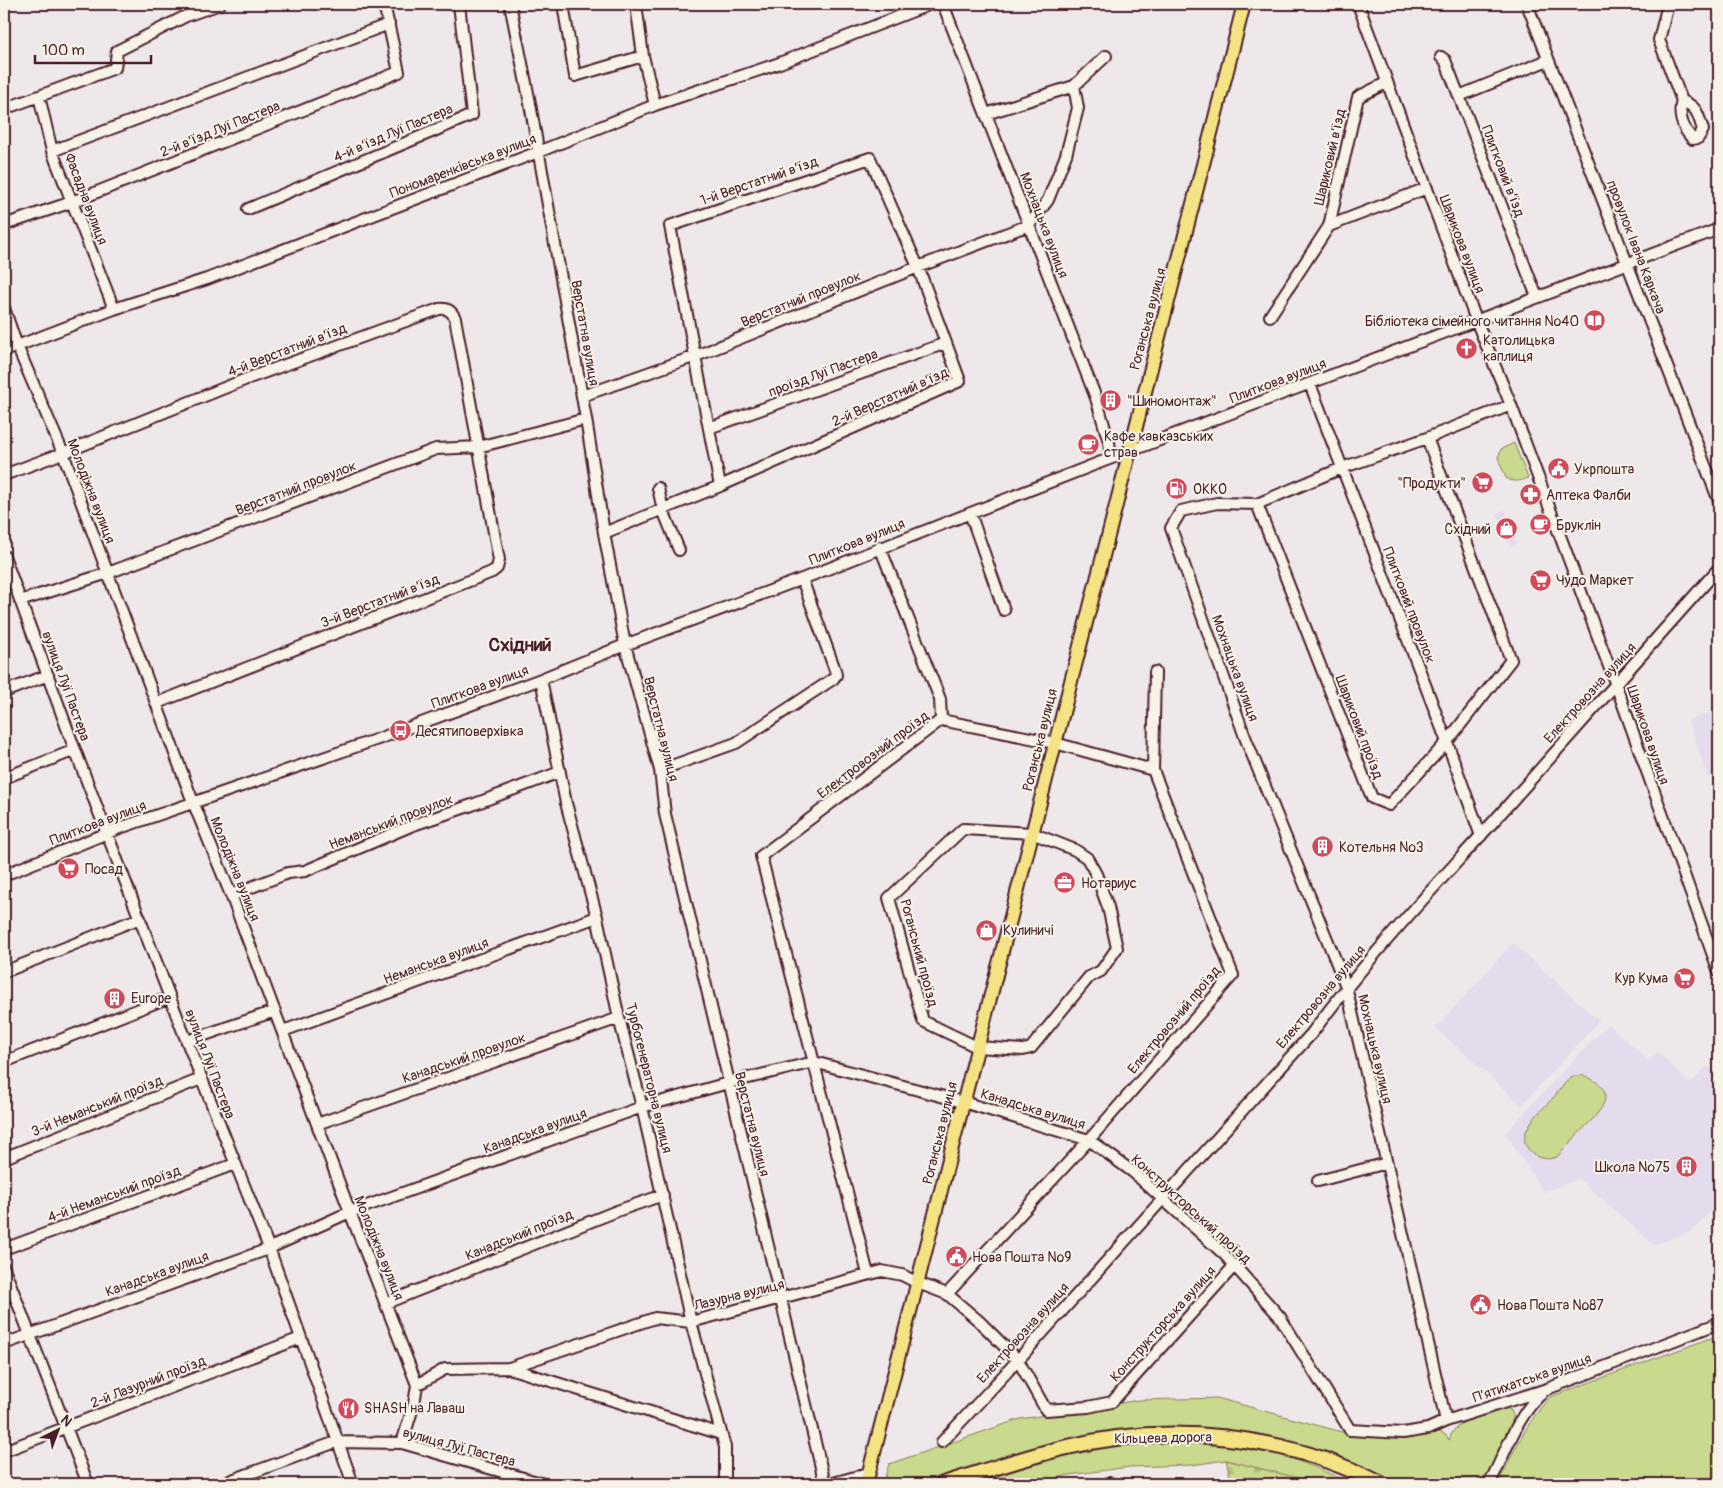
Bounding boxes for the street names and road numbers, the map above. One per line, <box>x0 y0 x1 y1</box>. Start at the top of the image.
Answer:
street label: 2-й в’їзд Луї Пастера <box>158 97 282 161</box>
street label: 4-й в’їзд Луї Пастера <box>331 100 455 166</box>
street label: Шариковий в’їзд <box>1311 107 1349 207</box>
street label: Плитковий в’їзд <box>1478 123 1528 220</box>
street label: Пономаренківська вулиця <box>387 130 539 202</box>
street label: Фасадна вулиця <box>61 151 111 247</box>
street label: 1-й Верстатний в’їзд <box>698 153 821 209</box>
street label: Мохнацька вулиця <box>1016 170 1072 280</box>
street label: провулок Івана Каркача <box>1603 178 1669 316</box>
street label: Шарикова вулиця <box>1435 193 1489 295</box>
street label: Роганська вулиця <box>1126 266 1170 372</box>
street label: Верстатний провулок <box>738 267 864 331</box>
street label: Верстатна вулиця <box>567 279 603 387</box>
street label: 4-й Верстатний в’їзд <box>225 319 349 380</box>
street label: проїзд Луї Пастера <box>766 345 880 401</box>
street label: Плиткова вулиця <box>1227 355 1329 407</box>
street label: 2-й Верстатний в’їзд <box>829 363 951 430</box>
street label: Молодіжна вулиця <box>63 436 119 546</box>
street label: Верстатний провулок <box>233 457 359 519</box>
street label: Плиткова вулиця <box>807 515 907 569</box>
street label: Плитковий провулок <box>1379 545 1439 665</box>
street label: 3-й Верстатний в’їзд <box>318 570 442 631</box>
street label: Мохнацька вулиця <box>1208 613 1262 723</box>
street label: вулиця Луї Пастера <box>38 629 94 743</box>
street label: Електровозна вулиця <box>1540 639 1640 747</box>
street label: Плиткова вулиця <box>429 662 531 712</box>
street label: Шариковий проїзд <box>1331 673 1387 782</box>
street label: Верстатна вулиця <box>640 675 682 783</box>
street label: Шарикова вулиця <box>1623 683 1673 787</box>
street label: Роганська вулиця <box>1019 687 1061 793</box>
street label: Електровозний проїзд <box>814 707 933 802</box>
street label: Неманський провулок <box>327 791 455 853</box>
street label: Плиткова вулиця <box>47 797 149 849</box>
street label: Молодіжна вулиця <box>206 815 264 923</box>
street label: Роганський проїзд <box>896 897 942 1009</box>
street label: Неманська вулиця <box>381 934 491 988</box>
street label: Електровозна вулиця <box>1273 942 1369 1052</box>
street label: Електровозний проїзд <box>1124 962 1224 1077</box>
street label: Мохнацька вулиця <box>1354 993 1396 1105</box>
street label: Турбогенераторна вулиця <box>622 1001 676 1155</box>
street label: вулиця Луї Пастера <box>181 1007 239 1121</box>
street label: Канадський провулок <box>400 1029 528 1087</box>
street label: Верстатна вулиця <box>731 1070 773 1178</box>
street label: 3-й Неманський проїзд <box>29 1072 166 1140</box>
street label: Роганська вулиця <box>919 1080 961 1186</box>
street label: Канадська вулиця <box>979 1085 1087 1133</box>
street label: Канадська вулиця <box>481 1104 589 1158</box>
street label: Конструкторський проїзд <box>1128 1151 1255 1268</box>
street label: 4-й Неманський проїзд <box>45 1162 183 1226</box>
street label: Молодіжна вулиця <box>350 1194 408 1302</box>
street label: Канадський проїзд <box>463 1205 576 1264</box>
street label: Канадська вулиця <box>103 1247 211 1301</box>
street label: Конструкторська вулиця <box>1107 1263 1219 1385</box>
street label: Лазурна вулиця <box>691 1276 786 1315</box>
street label: Електровозна вулиця <box>973 1279 1073 1387</box>
street label: П’ятихатська вулиця <box>1471 1350 1593 1406</box>
street label: 2-й Лазурний проїзд <box>88 1352 209 1412</box>
street label: вулиця Луї Пастера <box>401 1424 517 1470</box>
street label: Кільцева дорога <box>1114 1429 1212 1447</box>

